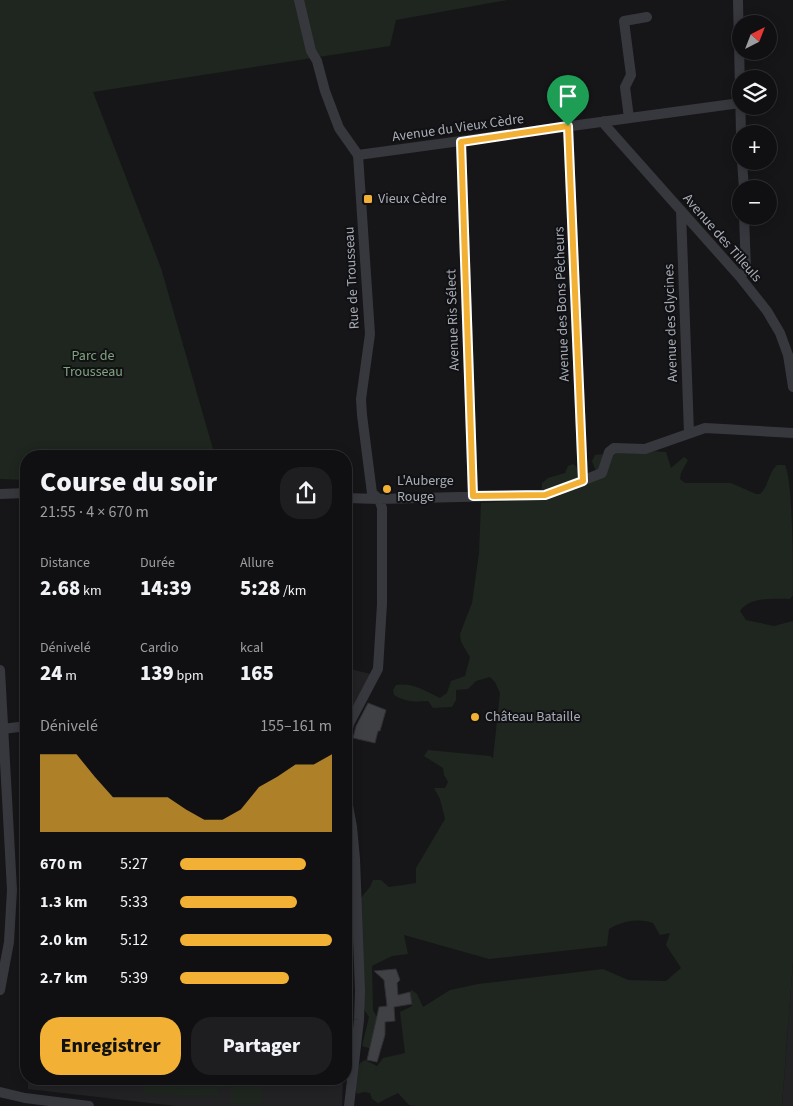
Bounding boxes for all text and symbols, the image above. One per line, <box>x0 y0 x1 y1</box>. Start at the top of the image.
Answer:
north arrow <box>732 15 778 60</box>
map controls <box>732 15 777 225</box>
button: layers <box>732 70 777 115</box>
pin <box>547 75 589 126</box>
icon: arrive <box>554 82 582 110</box>
street label: Avenue du Vieux Cèdre <box>391 109 525 147</box>
button: + <box>732 125 777 170</box>
button: − <box>732 180 777 225</box>
place label: Vieux Cèdre <box>378 189 447 209</box>
street label: Avenue des Tilleuls <box>678 189 766 287</box>
marker: Vieux Cèdre <box>362 193 374 205</box>
street label: Rue de Trousseau <box>339 226 365 330</box>
street label: Avenue des Bons Pêcheurs <box>549 226 575 382</box>
street label: Avenue des Glycines <box>659 263 683 382</box>
street label: Avenue Ris Sélect <box>441 268 465 371</box>
park label: Parc de Trousseau <box>63 346 123 382</box>
text: Course du soir <box>40 462 217 502</box>
button: share <box>280 467 332 519</box>
place label: L'Auberge Rouge <box>397 471 454 507</box>
marker: L'Auberge Rouge <box>381 483 393 495</box>
text: 21:55 · 4 × 670 m <box>40 501 149 523</box>
text: Distance <box>40 553 90 573</box>
text: Durée <box>140 553 175 573</box>
text: Allure <box>240 553 274 573</box>
text: 2.68 <box>40 573 80 603</box>
text: 14:39 <box>140 573 191 603</box>
text: 5:28 <box>240 573 280 603</box>
text: km <box>80 581 102 601</box>
text: /km <box>280 581 306 601</box>
text: Dénivelé <box>40 638 91 658</box>
text: Cardio <box>140 638 179 658</box>
text: kcal <box>240 638 264 658</box>
text: 24 <box>40 658 62 688</box>
text: 139 <box>140 658 174 688</box>
text: 165 <box>240 658 274 688</box>
text: m <box>62 666 77 686</box>
text: bpm <box>174 666 204 686</box>
place label: Château Bataille <box>485 707 580 727</box>
marker: Château Bataille <box>469 711 481 723</box>
text: Dénivelé <box>40 715 98 737</box>
text: 155–161 m <box>260 715 332 737</box>
text: 670 m <box>40 853 82 875</box>
text: 5:27 <box>120 853 148 875</box>
text: 1.3 km <box>40 891 87 913</box>
text: 5:33 <box>120 891 148 913</box>
text: 2.0 km <box>40 929 87 951</box>
text: 5:12 <box>120 929 148 951</box>
text: 2.7 km <box>40 967 87 989</box>
text: 5:39 <box>120 967 148 989</box>
button: Enregistrer <box>40 1017 181 1075</box>
button: Partager <box>191 1017 332 1075</box>

